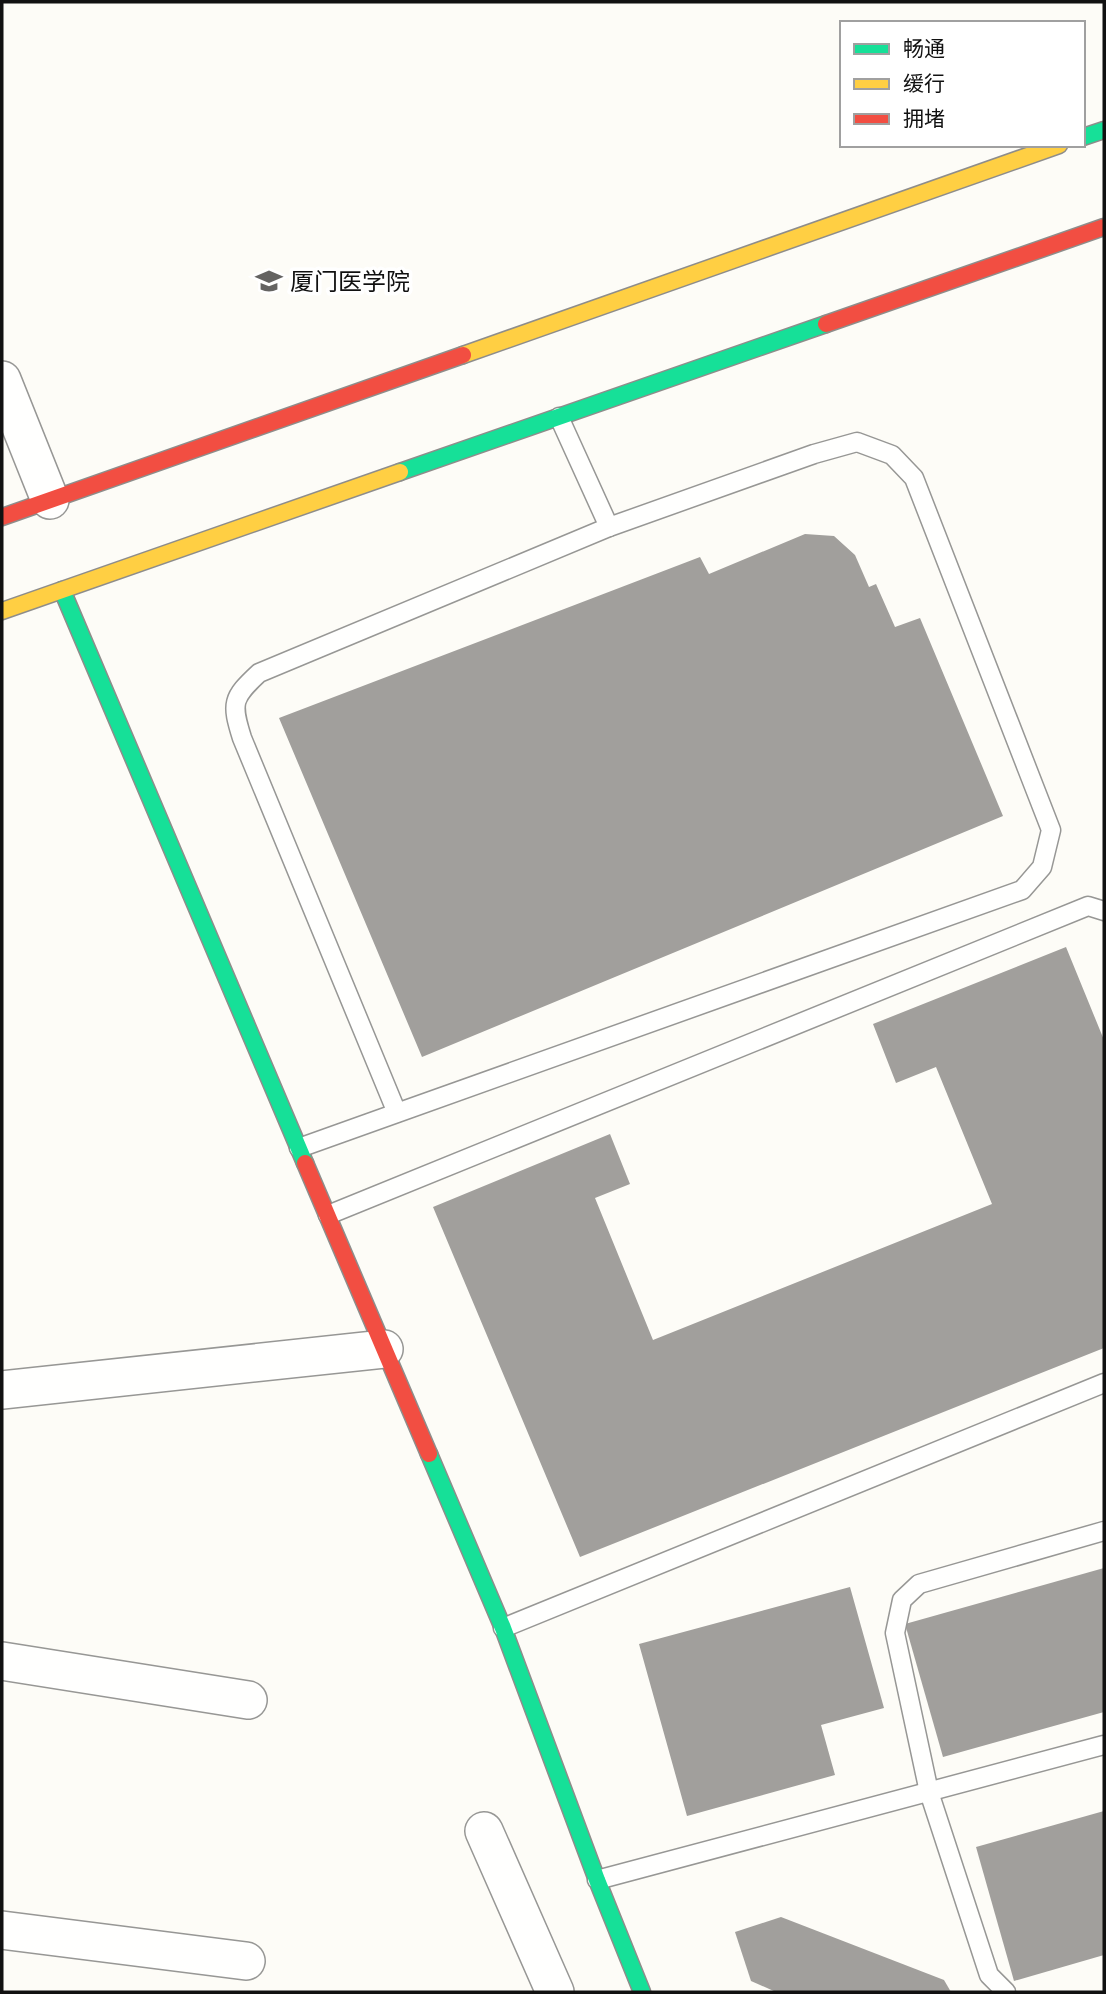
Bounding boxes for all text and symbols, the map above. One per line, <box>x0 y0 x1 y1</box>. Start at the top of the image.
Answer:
legend <box>840 21 1085 147</box>
text: 畅通 <box>903 34 945 62</box>
text: 缓行 <box>903 69 945 97</box>
text: 拥堵 <box>903 104 945 132</box>
place label: 厦门医学院 <box>290 265 410 297</box>
school or university icon: 厦门医学院 <box>254 266 284 296</box>

